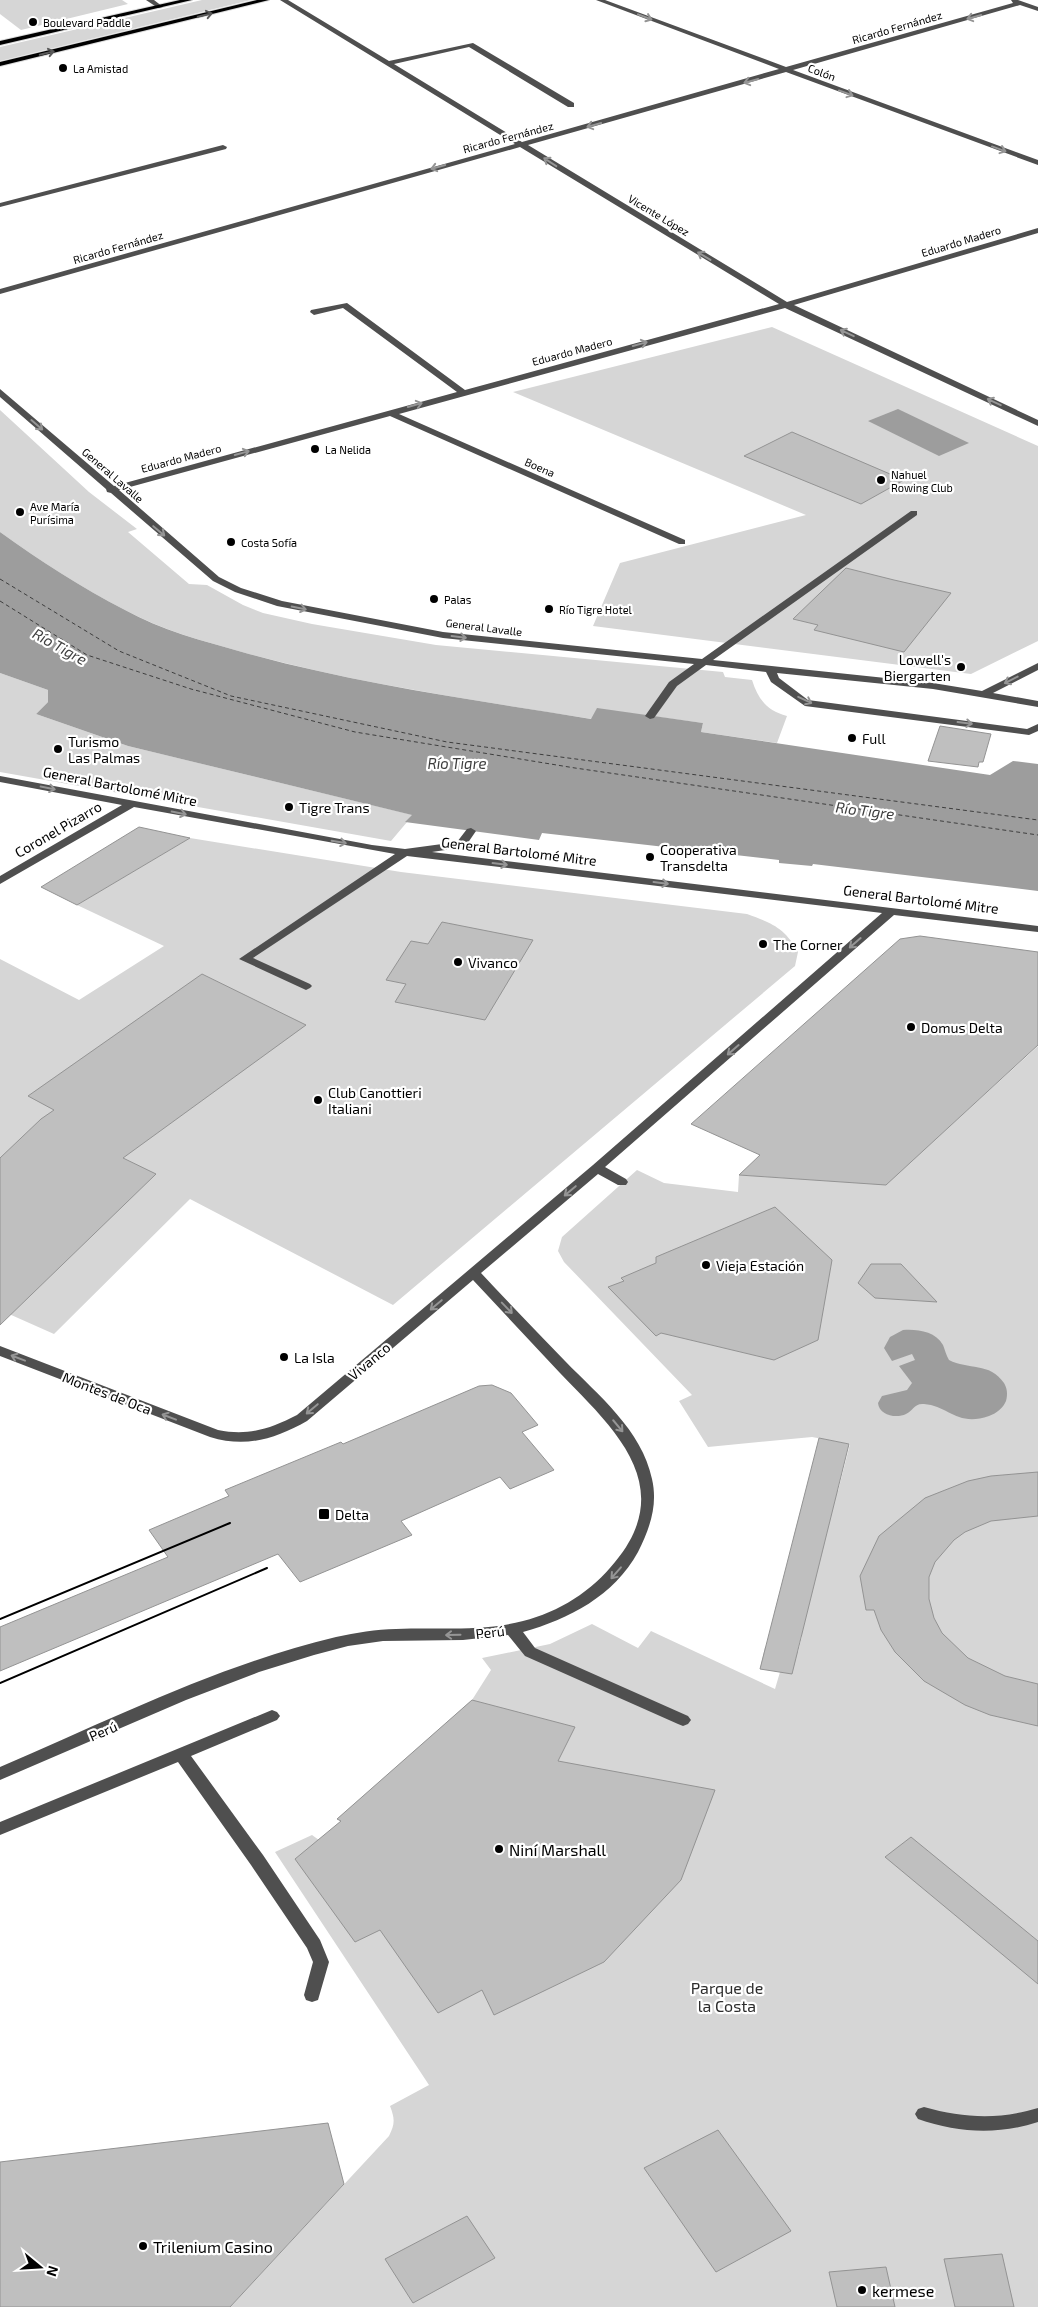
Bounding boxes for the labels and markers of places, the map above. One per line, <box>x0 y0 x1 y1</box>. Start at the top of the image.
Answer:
marker: Boulevard Paddle <box>27 16 39 28</box>
place label: Boulevard Paddle <box>43 16 131 29</box>
marker: La Amistad <box>57 62 69 74</box>
place label: La Amistad <box>73 62 128 75</box>
marker: La Nelida <box>309 443 321 455</box>
place label: La Nelida <box>325 443 371 456</box>
place label: Nahuel Rowing Club <box>891 468 953 494</box>
marker: Nahuel Rowing Club <box>875 474 887 486</box>
place label: Ave María Purísima <box>30 500 80 526</box>
marker: Ave María Purísima <box>14 506 26 518</box>
marker: Costa Sofía <box>225 536 237 548</box>
place label: Costa Sofía <box>241 536 297 549</box>
marker: Palas <box>428 593 440 605</box>
place label: Palas <box>444 593 472 606</box>
marker: Río Tigre Hotel <box>543 603 555 615</box>
place label: Río Tigre Hotel <box>559 603 633 616</box>
place label: Lowell's Biergarten <box>884 651 951 684</box>
marker: Lowell's Biergarten <box>955 661 967 673</box>
place label: Full <box>862 730 886 747</box>
marker: Full <box>846 732 858 744</box>
place label: Turismo Las Palmas <box>68 733 140 766</box>
marker: Turismo Las Palmas <box>52 743 64 755</box>
place label: Tigre Trans <box>299 799 370 816</box>
marker: Tigre Trans <box>283 801 295 813</box>
place label: Cooperativa Transdelta <box>660 841 737 874</box>
marker: Cooperativa Transdelta <box>644 851 656 863</box>
place label: The Corner <box>773 936 843 953</box>
marker: The Corner <box>757 938 769 950</box>
place label: Vivanco <box>468 954 518 971</box>
marker: Vivanco <box>452 956 464 968</box>
place label: Domus Delta <box>921 1019 1003 1036</box>
marker: Domus Delta <box>905 1021 917 1033</box>
place label: Club Canottieri Italiani <box>328 1084 422 1117</box>
marker: Club Canottieri Italiani <box>312 1094 324 1106</box>
place label: Vieja Estación <box>716 1257 804 1274</box>
marker: Vieja Estación <box>700 1259 712 1271</box>
place label: La Isla <box>294 1349 335 1366</box>
marker: La Isla <box>278 1351 290 1363</box>
place label: Delta <box>335 1506 369 1523</box>
marker: Delta <box>317 1507 331 1521</box>
place label: Niní Marshall <box>509 1840 606 1859</box>
marker: Niní Marshall <box>493 1843 505 1855</box>
place label: Trilenium Casino <box>153 2237 273 2256</box>
marker: Trilenium Casino <box>137 2240 149 2252</box>
place label: kermese <box>872 2281 934 2300</box>
marker: kermese <box>856 2284 868 2296</box>

